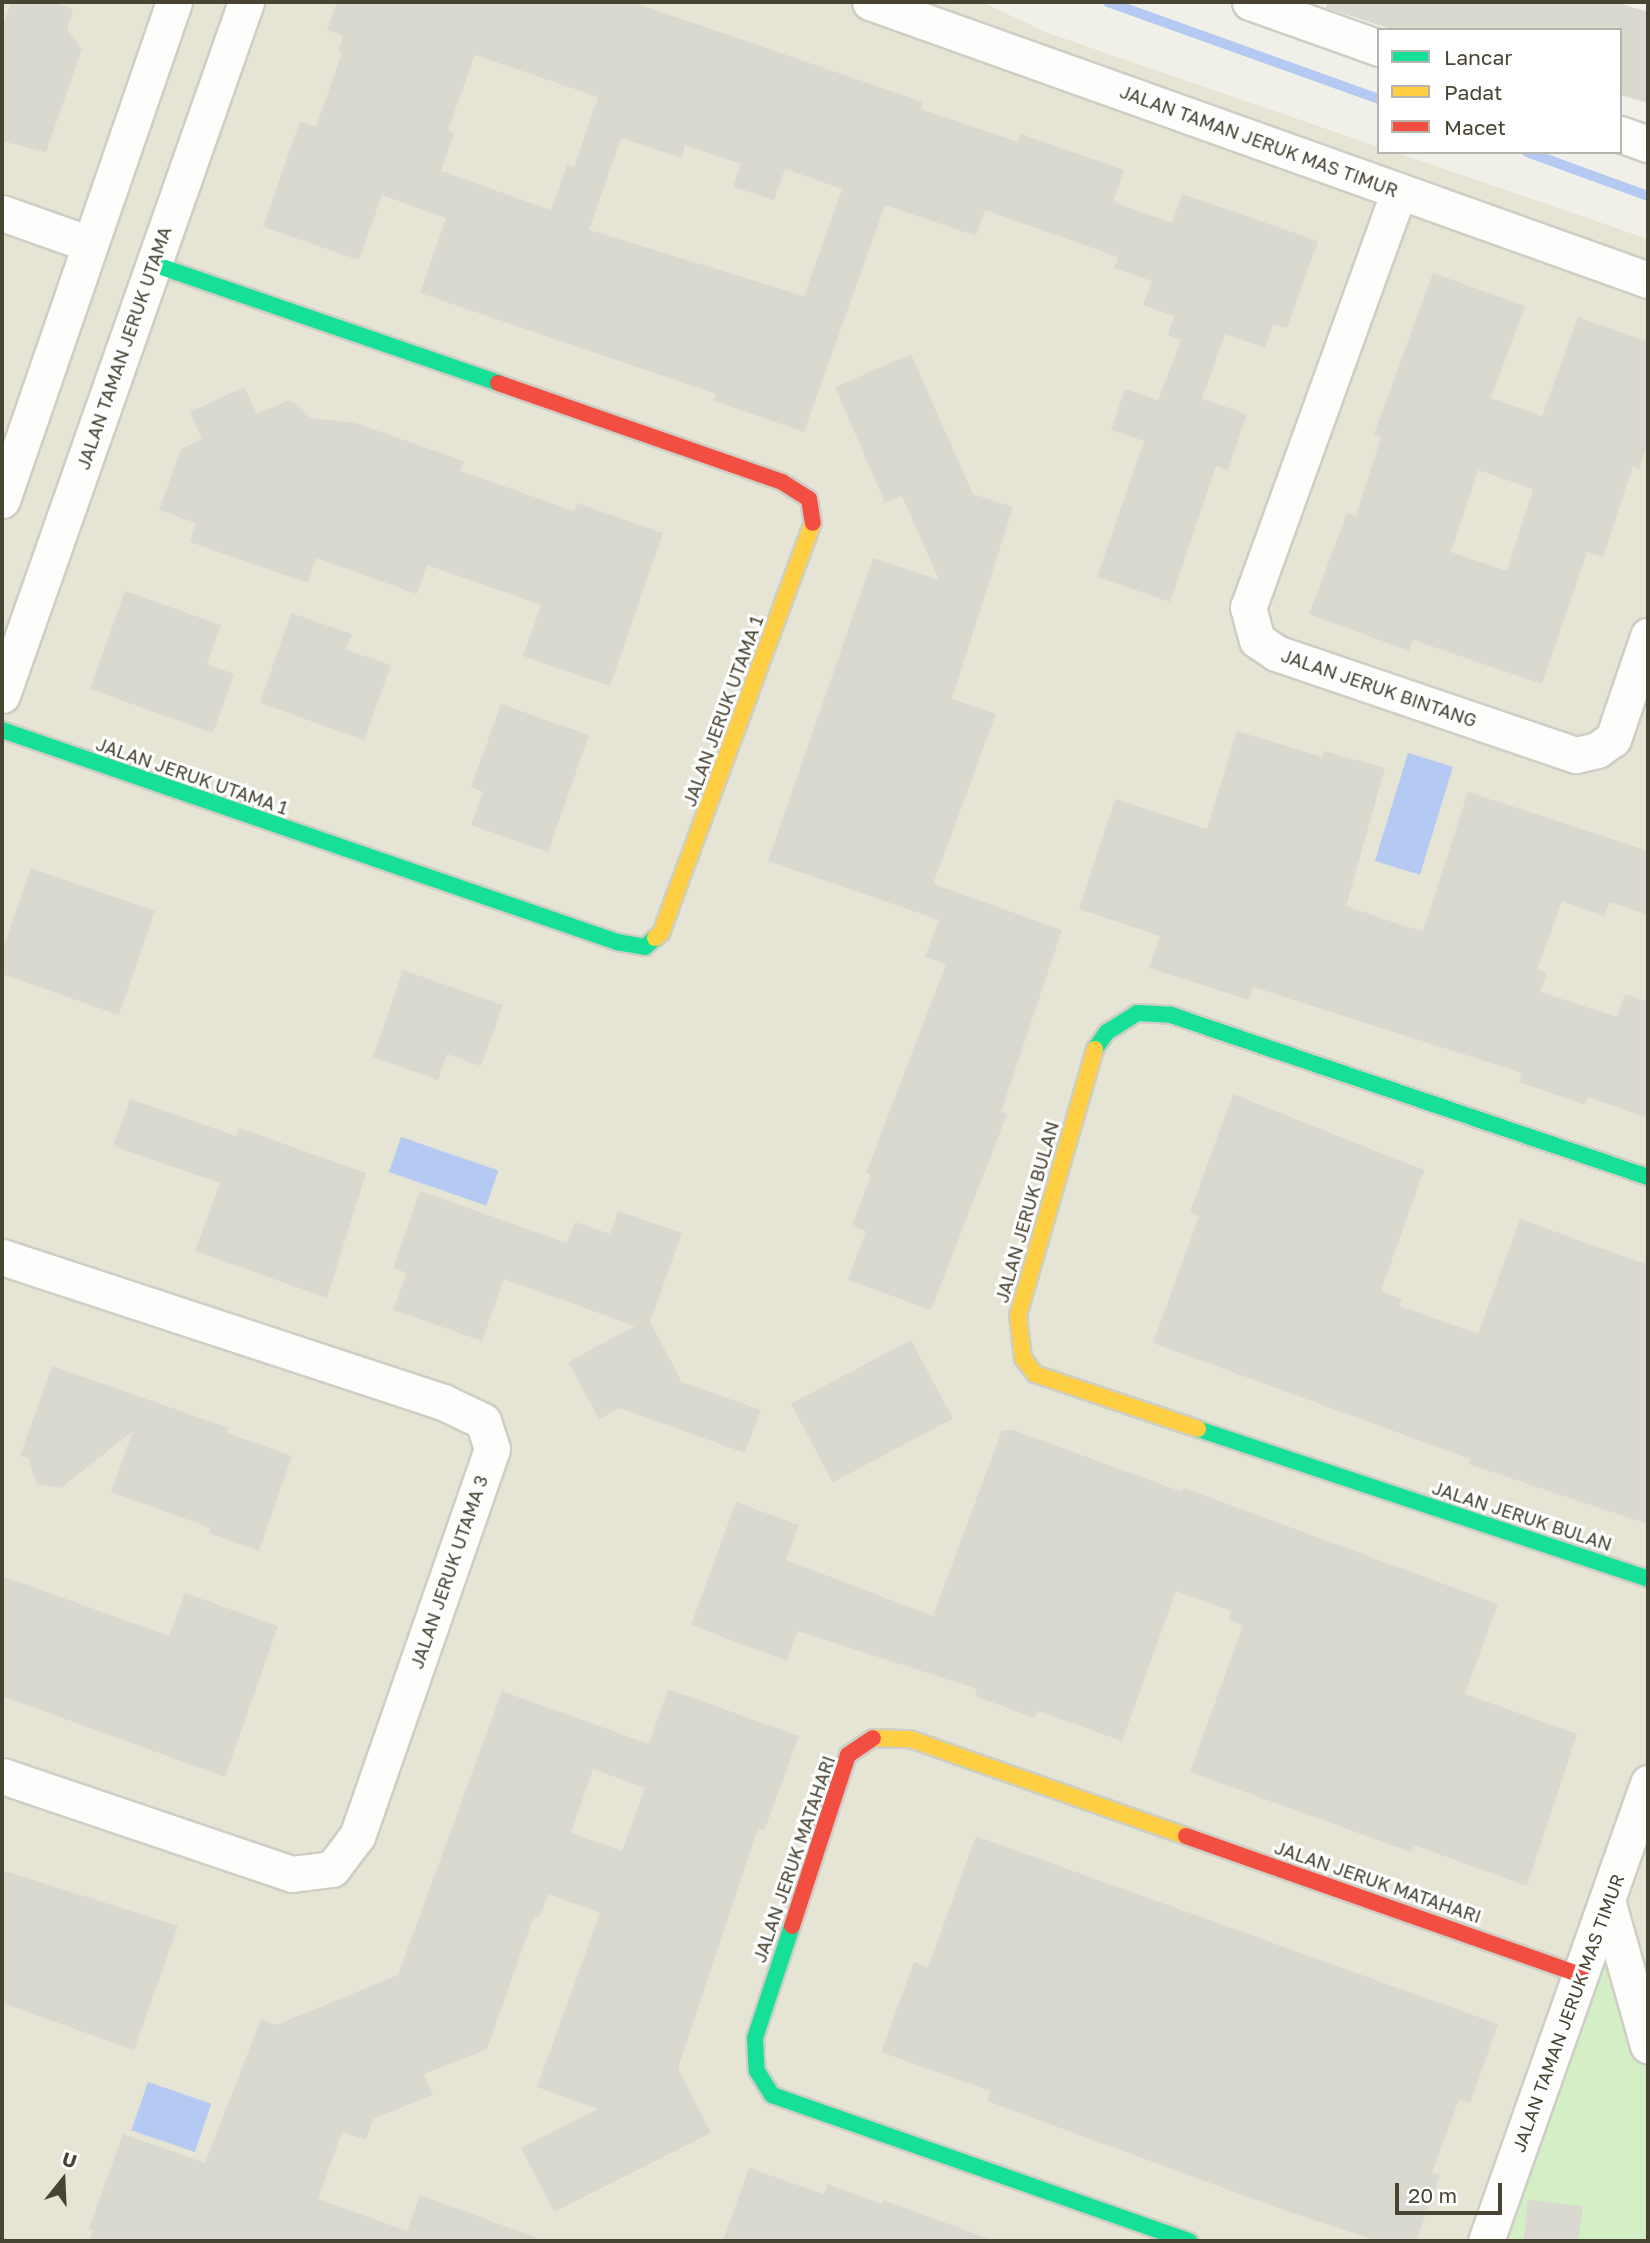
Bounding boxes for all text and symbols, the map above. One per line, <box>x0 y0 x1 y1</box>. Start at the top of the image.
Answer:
legend <box>1377 28 1622 154</box>
text: Lancar <box>1444 44 1512 70</box>
text: Padat <box>1444 79 1502 105</box>
street label: JALAN TAMAN JERUK MAS TIMUR <box>1117 81 1401 201</box>
text: Macet <box>1444 114 1506 140</box>
street label: JALAN TAMAN JERUK UTAMA <box>72 224 176 472</box>
street label: JALAN JERUK UTAMA 1 <box>678 613 768 809</box>
street label: JALAN JERUK BINTANG <box>1278 644 1480 732</box>
street label: JALAN JERUK UTAMA 1 <box>93 733 291 819</box>
street label: JALAN JERUK BULAN <box>991 1119 1063 1305</box>
street label: JALAN JERUK UTAMA 3 <box>406 1472 492 1672</box>
street label: JALAN JERUK BULAN <box>1430 1477 1614 1555</box>
street label: JALAN JERUK MATAHARI <box>748 1753 840 1965</box>
street label: JALAN JERUK MATAHARI <box>1272 1836 1484 1928</box>
street label: JALAN TAMAN JERUK MAS TIMUR <box>1508 1871 1628 2155</box>
north arrow <box>28 2145 98 2215</box>
text: U <box>59 2146 80 2173</box>
scale bar <box>1398 2170 1505 2214</box>
text: 20 m <box>1408 2182 1457 2208</box>

